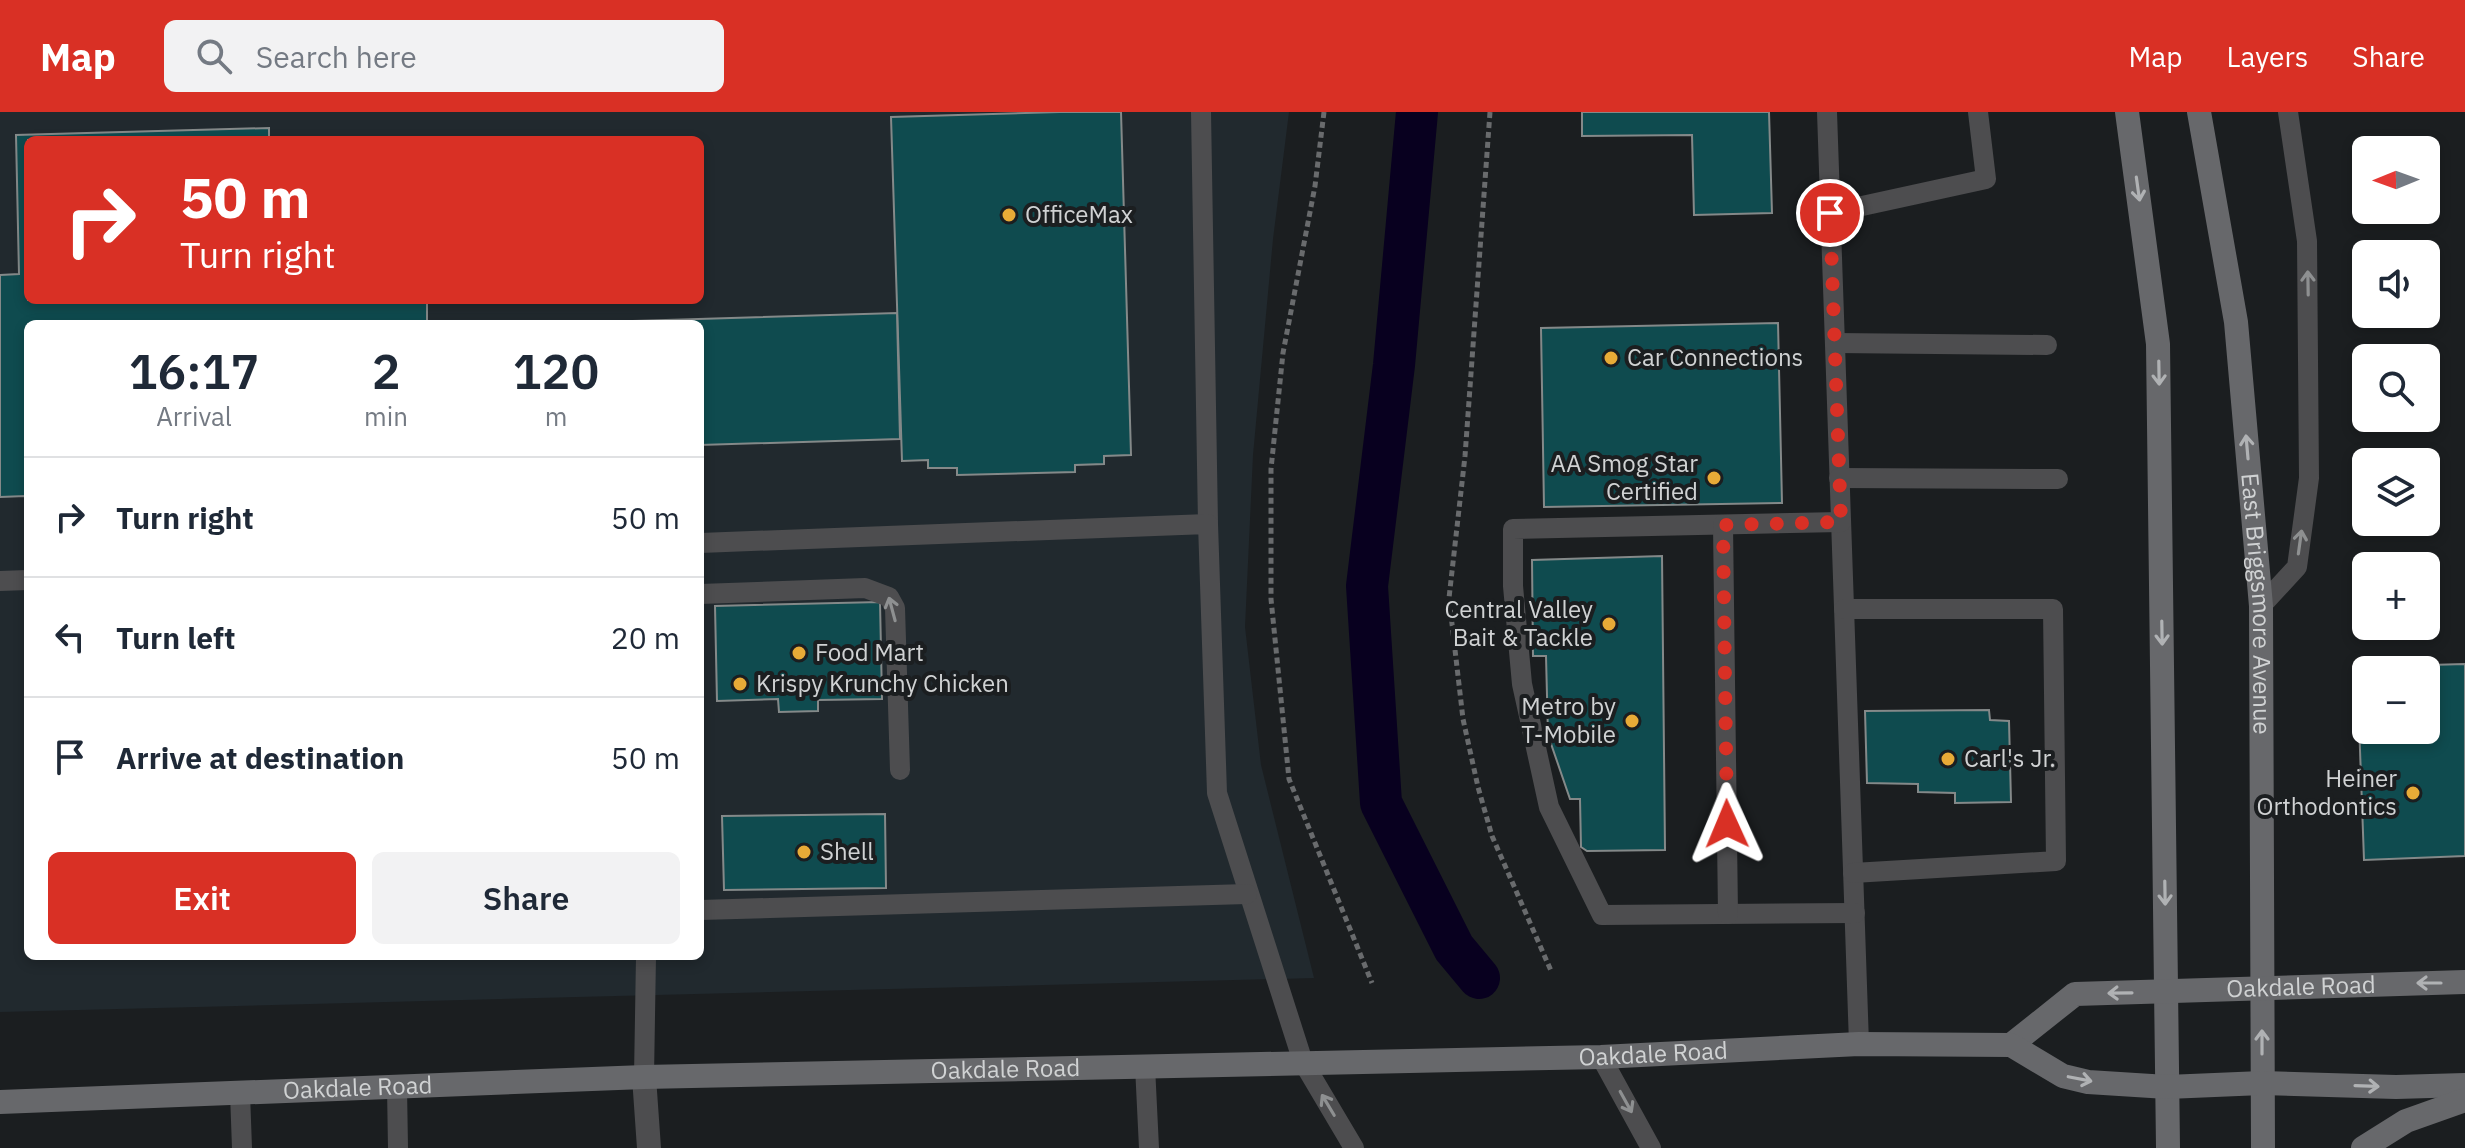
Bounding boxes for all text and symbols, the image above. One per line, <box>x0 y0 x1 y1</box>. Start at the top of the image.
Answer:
search box <box>164 20 724 92</box>
text: Map <box>40 32 116 81</box>
icon: search <box>192 34 236 78</box>
text: Search here <box>256 37 417 76</box>
text: Map <box>2128 38 2182 75</box>
text: Layers <box>2226 38 2308 75</box>
text: Share <box>2352 38 2425 75</box>
north arrow <box>2352 136 2440 224</box>
map controls <box>2352 136 2440 744</box>
text: 50 m <box>180 161 310 233</box>
icon: right <box>48 168 152 272</box>
one-way arrow <box>2131 176 2146 201</box>
pin <box>1796 179 1864 247</box>
icon: arrive <box>1808 191 1852 235</box>
place label: OfficeMax <box>1025 198 1133 230</box>
marker: OfficeMax <box>1000 206 1018 224</box>
text: Turn right <box>180 231 336 278</box>
button: sound <box>2352 240 2440 328</box>
one-way arrow <box>2300 270 2316 297</box>
text: 16:17 <box>129 340 259 402</box>
text: 2 <box>372 340 400 402</box>
text: 120 <box>513 340 599 402</box>
place label: Car Connections <box>1627 341 1803 373</box>
button: search <box>2352 344 2440 432</box>
marker: Car Connections <box>1602 349 1620 367</box>
one-way arrow <box>2151 359 2167 386</box>
text: Arrival <box>156 399 232 433</box>
text: min <box>364 399 408 433</box>
text: m <box>545 399 567 433</box>
one-way arrow <box>2239 434 2254 461</box>
place label: AA Smog Star Certified <box>1551 447 1698 507</box>
button: layers <box>2352 448 2440 536</box>
marker: AA Smog Star Certified <box>1705 469 1723 487</box>
street label: East Briggsmore Avenue <box>2234 472 2279 735</box>
icon: right <box>48 495 92 539</box>
text: Turn right <box>116 498 254 537</box>
text: 50 m <box>611 498 680 537</box>
one-way arrow <box>2293 529 2308 556</box>
button: + <box>2352 552 2440 640</box>
place label: Central Valley Bait & Tackle <box>1444 593 1593 653</box>
one-way arrow <box>883 597 898 622</box>
icon: left <box>48 615 92 659</box>
marker: Central Valley Bait & Tackle <box>1600 615 1618 633</box>
text: Turn left <box>116 618 235 657</box>
text: 20 m <box>611 618 680 657</box>
one-way arrow <box>2154 619 2170 646</box>
place label: Food Mart <box>815 636 924 668</box>
marker: Food Mart <box>790 644 808 662</box>
button: − <box>2352 656 2440 744</box>
place label: Krispy Krunchy Chicken <box>756 667 1009 699</box>
marker: Krispy Krunchy Chicken <box>731 675 749 693</box>
place label: Metro by T-Mobile <box>1521 690 1616 750</box>
marker: Metro by T-Mobile <box>1623 712 1641 730</box>
icon: arrive <box>48 735 92 779</box>
text: Arrive at destination <box>116 738 404 777</box>
text: 50 m <box>611 738 680 777</box>
place label: Carl's Jr. <box>1964 742 2056 774</box>
marker: Carl's Jr. <box>1939 750 1957 768</box>
place label: Heiner Orthodontics <box>2256 762 2397 822</box>
position arrow <box>1685 782 1769 866</box>
marker: Heiner Orthodontics <box>2404 784 2422 802</box>
place label: Shell <box>820 835 874 867</box>
marker: Shell <box>795 843 813 861</box>
button: Exit <box>48 852 356 944</box>
button: Share <box>372 852 680 944</box>
one-way arrow <box>2157 879 2173 906</box>
street label: Oakdale Road <box>2226 968 2376 1004</box>
one-way arrow <box>2416 975 2443 990</box>
one-way arrow <box>2107 985 2134 1000</box>
one-way arrow <box>2254 1029 2270 1056</box>
street label: Oakdale Road <box>1578 1034 1729 1072</box>
street label: Oakdale Road <box>930 1051 1080 1086</box>
street label: Oakdale Road <box>282 1068 433 1106</box>
one-way arrow <box>2067 1073 2092 1088</box>
one-way arrow <box>2353 1079 2380 1094</box>
one-way arrow <box>1618 1090 1634 1114</box>
one-way arrow <box>1320 1094 1336 1117</box>

